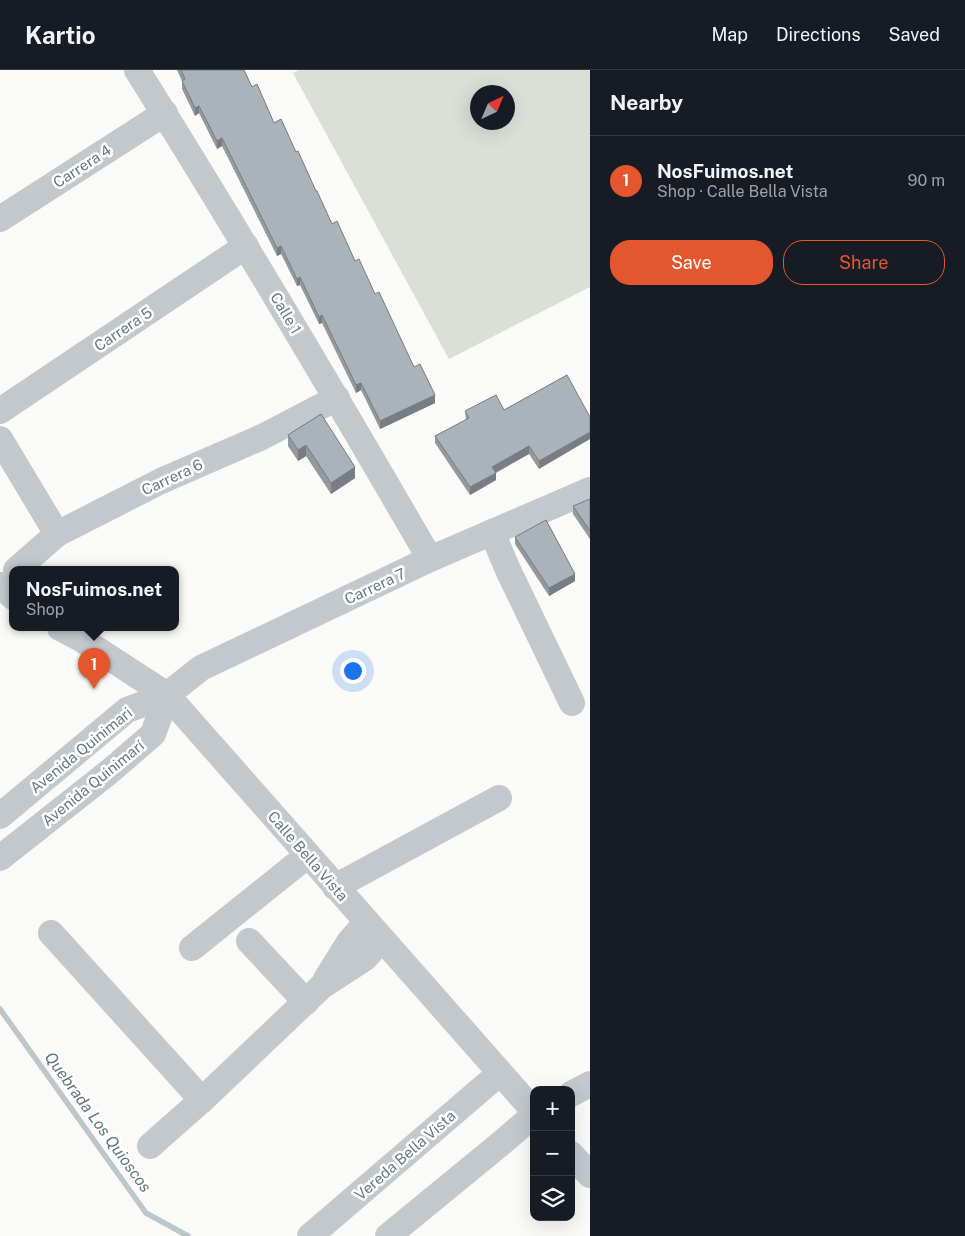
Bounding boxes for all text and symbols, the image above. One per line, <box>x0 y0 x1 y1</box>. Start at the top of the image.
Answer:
text: Kartio <box>25 21 96 49</box>
text: Map <box>711 24 748 45</box>
text: Directions <box>776 24 861 45</box>
text: Saved <box>889 24 940 45</box>
north arrow <box>470 85 515 130</box>
text: Nearby <box>610 90 683 115</box>
street label: Carrera 4 <box>50 141 114 191</box>
text: NosFuimos.net <box>657 160 793 182</box>
text: 1 <box>623 171 629 190</box>
text: 90 m <box>908 171 945 190</box>
text: Shop · Calle Bella Vista <box>657 182 828 201</box>
button: Save <box>610 240 773 285</box>
button: Share <box>783 240 945 285</box>
street label: Calle 1 <box>267 289 305 337</box>
street label: Carrera 5 <box>91 304 155 354</box>
street label: Carrera 6 <box>139 455 205 499</box>
street label: Carrera 7 <box>342 565 408 607</box>
popup <box>9 566 179 631</box>
text: NosFuimos.net <box>26 578 162 600</box>
text: Shop <box>26 600 64 619</box>
pin: 1 <box>78 648 110 689</box>
your location <box>340 658 366 684</box>
street label: Avenida Quinimari <box>27 704 135 796</box>
street label: Avenida Quinimarí <box>39 737 148 829</box>
street label: Calle Bella Vista <box>264 808 352 904</box>
water label: Quebrada Los Quioscos <box>41 1048 155 1196</box>
map controls <box>530 1086 575 1221</box>
button: + <box>530 1086 575 1131</box>
street label: Vereda Bella Vista <box>351 1107 459 1203</box>
button: − <box>530 1131 575 1176</box>
button: layers <box>530 1176 575 1221</box>

